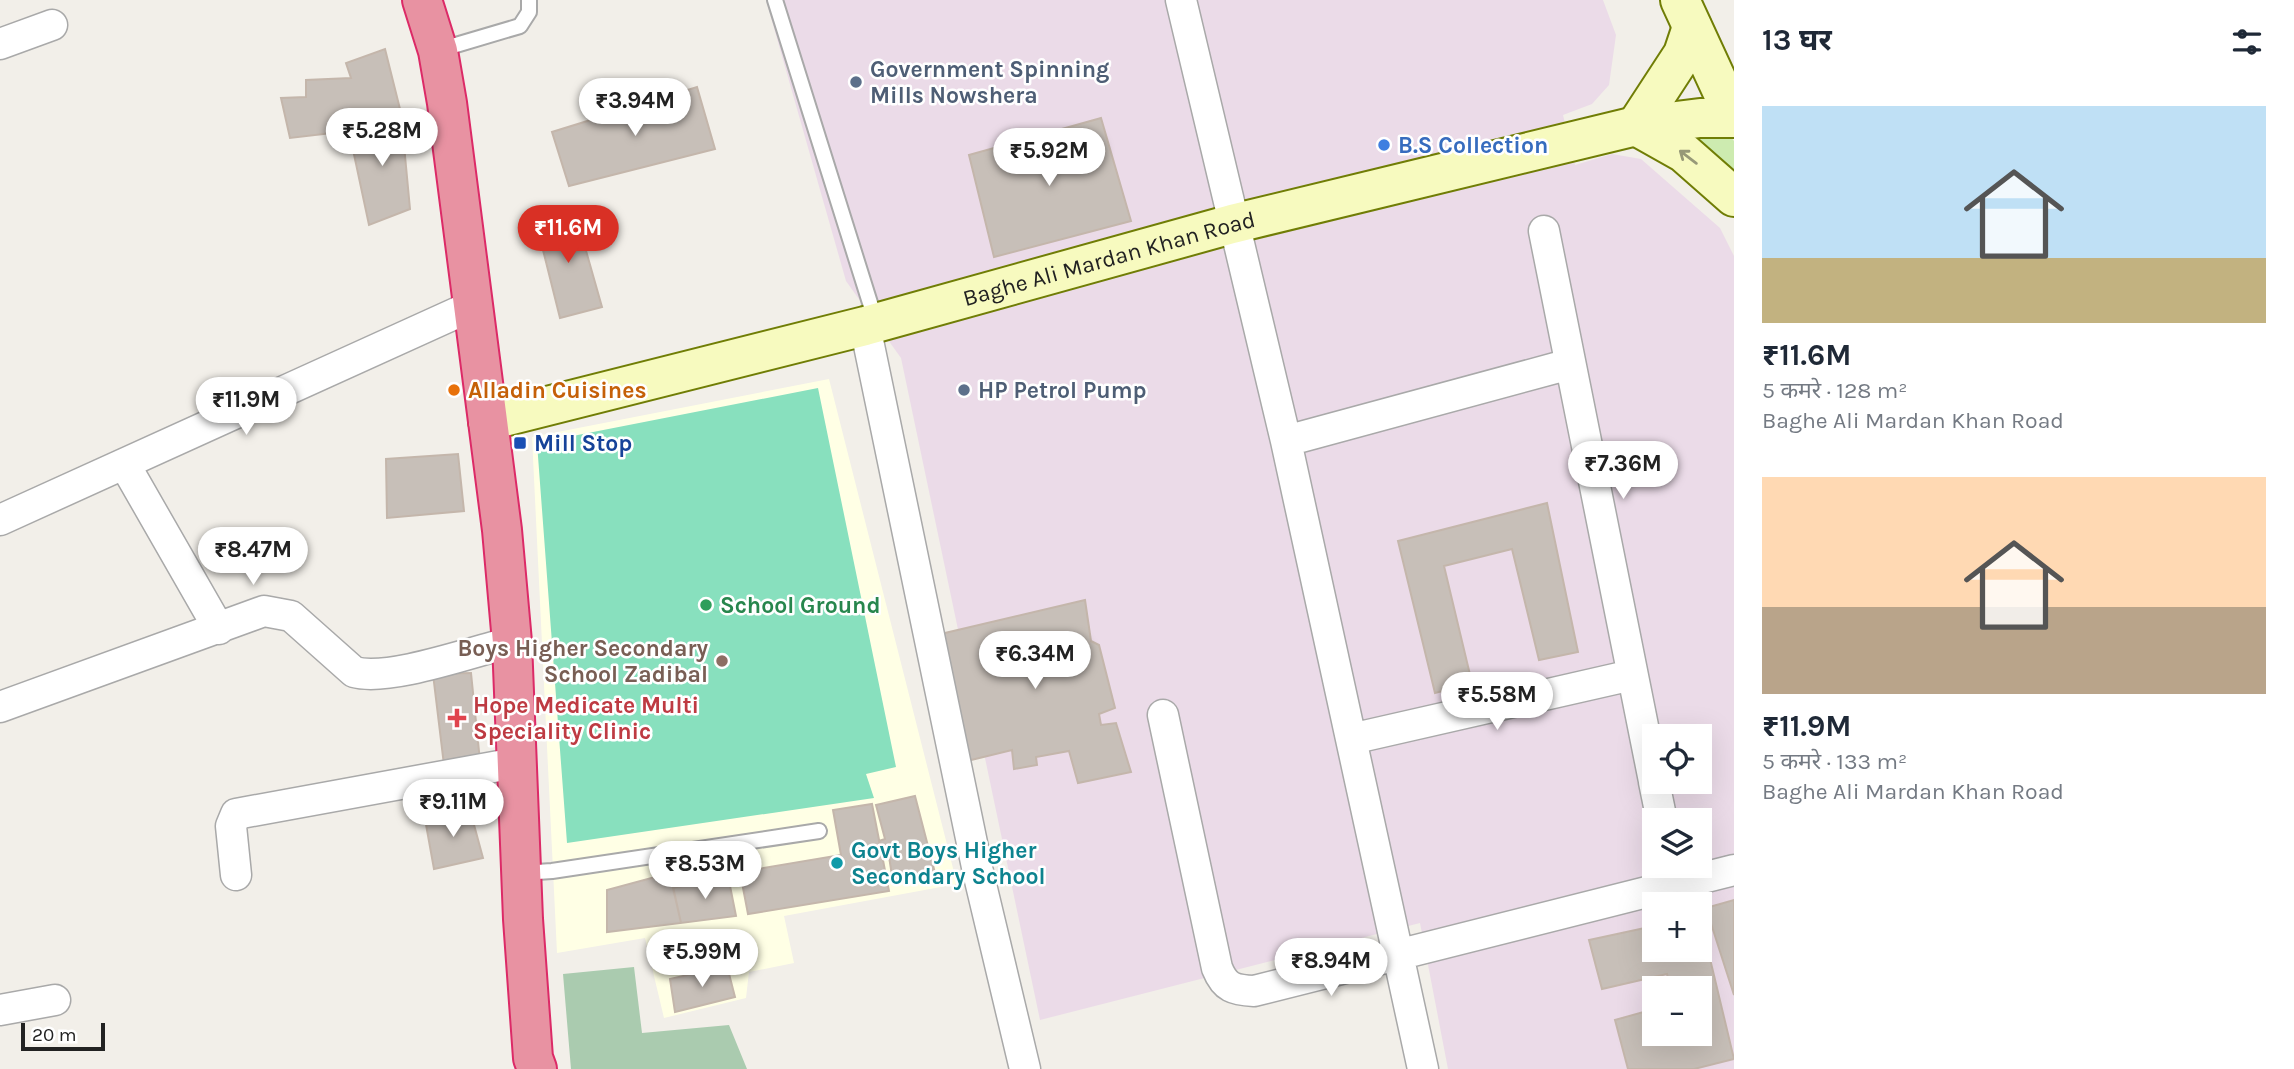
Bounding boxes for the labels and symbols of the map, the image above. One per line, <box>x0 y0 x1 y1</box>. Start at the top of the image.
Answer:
place label: Government Spinning Mills Nowshera <box>870 56 1109 109</box>
marker: Government Spinning Mills Nowshera <box>848 74 864 90</box>
pin: ₹3.94M <box>578 78 692 138</box>
pin: ₹5.28M <box>325 108 439 168</box>
pin: ₹5.92M <box>992 128 1106 188</box>
place label: B.S Collection <box>1398 132 1548 159</box>
marker: B.S Collection <box>1376 137 1392 153</box>
one-way arrow <box>1680 150 1698 165</box>
pin: ₹11.6M <box>511 205 625 265</box>
street label: Baghe Ali Mardan Khan Road <box>960 206 1258 312</box>
place label: Alladin Cuisines <box>468 377 647 404</box>
place label: HP Petrol Pump <box>978 377 1147 404</box>
pin: ₹11.9M <box>189 378 303 437</box>
marker: Alladin Cuisines <box>446 382 462 398</box>
marker: HP Petrol Pump <box>956 382 972 398</box>
place label: Mill Stop <box>534 430 632 457</box>
marker: Mill Stop <box>512 435 528 451</box>
pin: ₹7.36M <box>1566 442 1680 501</box>
pin: ₹8.47M <box>196 528 310 587</box>
place label: School Ground <box>720 592 881 619</box>
marker: School Ground <box>698 597 714 613</box>
pin: ₹6.34M <box>978 632 1092 691</box>
place label: Boys Higher Secondary School Zadibal <box>457 635 708 688</box>
marker: Boys Higher Secondary School Zadibal <box>714 653 730 669</box>
pin: ₹5.58M <box>1440 672 1554 732</box>
place label: Hope Medicate Multi Speciality Clinic <box>473 692 699 745</box>
marker: Hope Medicate Multi Speciality Clinic <box>447 708 467 728</box>
pin: ₹9.11M <box>396 780 510 839</box>
place label: Govt Boys Higher Secondary School <box>851 837 1046 890</box>
pin: ₹8.53M <box>648 842 762 901</box>
marker: Govt Boys Higher Secondary School <box>829 855 845 871</box>
pin: ₹5.99M <box>645 930 759 989</box>
pin: ₹8.94M <box>1274 939 1388 998</box>
scale bar <box>21 1020 105 1052</box>

